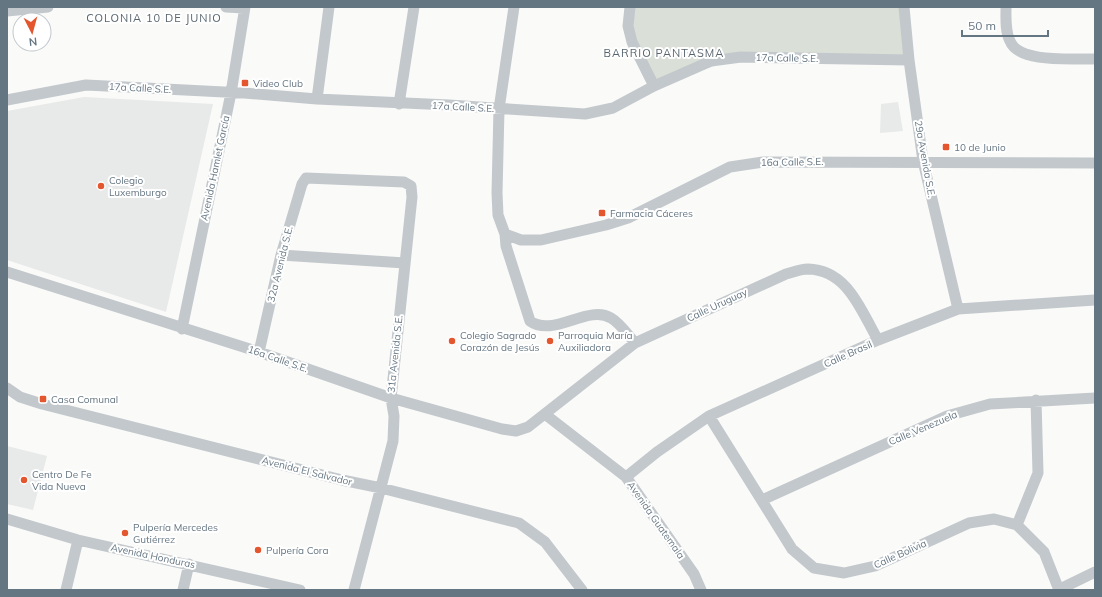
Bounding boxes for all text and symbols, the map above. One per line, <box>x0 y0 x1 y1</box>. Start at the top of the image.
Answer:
district label: COLONIA 10 DE JUNIO <box>86 11 222 25</box>
north arrow <box>12 12 52 52</box>
scale bar <box>962 12 1048 38</box>
text: 50 m <box>968 18 996 33</box>
text: N <box>28 35 38 49</box>
district label: BARRIO PANTASMA <box>604 46 724 60</box>
street label: 17a Calle S.E. <box>756 51 818 65</box>
place label: Video Club <box>253 77 303 90</box>
marker: Video Club <box>240 78 250 88</box>
street label: 17a Calle S.E. <box>108 80 172 96</box>
street label: 17a Calle S.E. <box>431 99 495 115</box>
street label: Avenida Hamlet García <box>197 114 233 222</box>
street label: 29a Avenida S.E. <box>912 120 938 198</box>
place label: 10 de Junio <box>954 141 1006 154</box>
marker: 10 de Junio <box>941 142 951 152</box>
street label: 16a Calle S.E. <box>761 155 823 169</box>
place label: Colegio Luxemburgo <box>109 174 167 199</box>
marker: Colegio Luxemburgo <box>96 181 106 191</box>
place label: Farmacia Cáceres <box>610 207 693 220</box>
marker: Farmacia Cáceres <box>597 208 607 218</box>
street label: 32a Avenida S.E. <box>264 225 296 303</box>
street label: Calle Uruguay <box>685 285 750 325</box>
street label: 31a Avenida S.E. <box>384 315 406 393</box>
place label: Colegio Sagrado Corazón de Jesús <box>460 329 540 354</box>
place label: Parroquia María Auxiliadora <box>558 329 633 354</box>
marker: Colegio Sagrado Corazón de Jesús <box>447 336 457 346</box>
marker: Parroquia María Auxiliadora <box>545 336 555 346</box>
street label: Calle Brasil <box>822 338 874 370</box>
street label: 16a Calle S.E. <box>246 343 310 375</box>
place label: Casa Comunal <box>51 393 118 406</box>
marker: Casa Comunal <box>38 394 48 404</box>
street label: Calle Venezuela <box>887 408 959 448</box>
street label: Avenida El Salvador <box>260 453 354 489</box>
place label: Centro De Fe Vida Nueva <box>32 468 92 493</box>
marker: Centro De Fe Vida Nueva <box>19 475 29 485</box>
street label: Avenida Guatemala <box>624 479 688 561</box>
place label: Pulpería Mercedes Gutiérrez <box>133 521 218 546</box>
marker: Pulpería Mercedes Gutiérrez <box>120 528 130 538</box>
street label: Calle Bolivia <box>872 537 928 571</box>
street label: Avenida Honduras <box>110 541 197 571</box>
place label: Pulpería Cora <box>266 544 328 557</box>
marker: Pulpería Cora <box>253 545 263 555</box>

